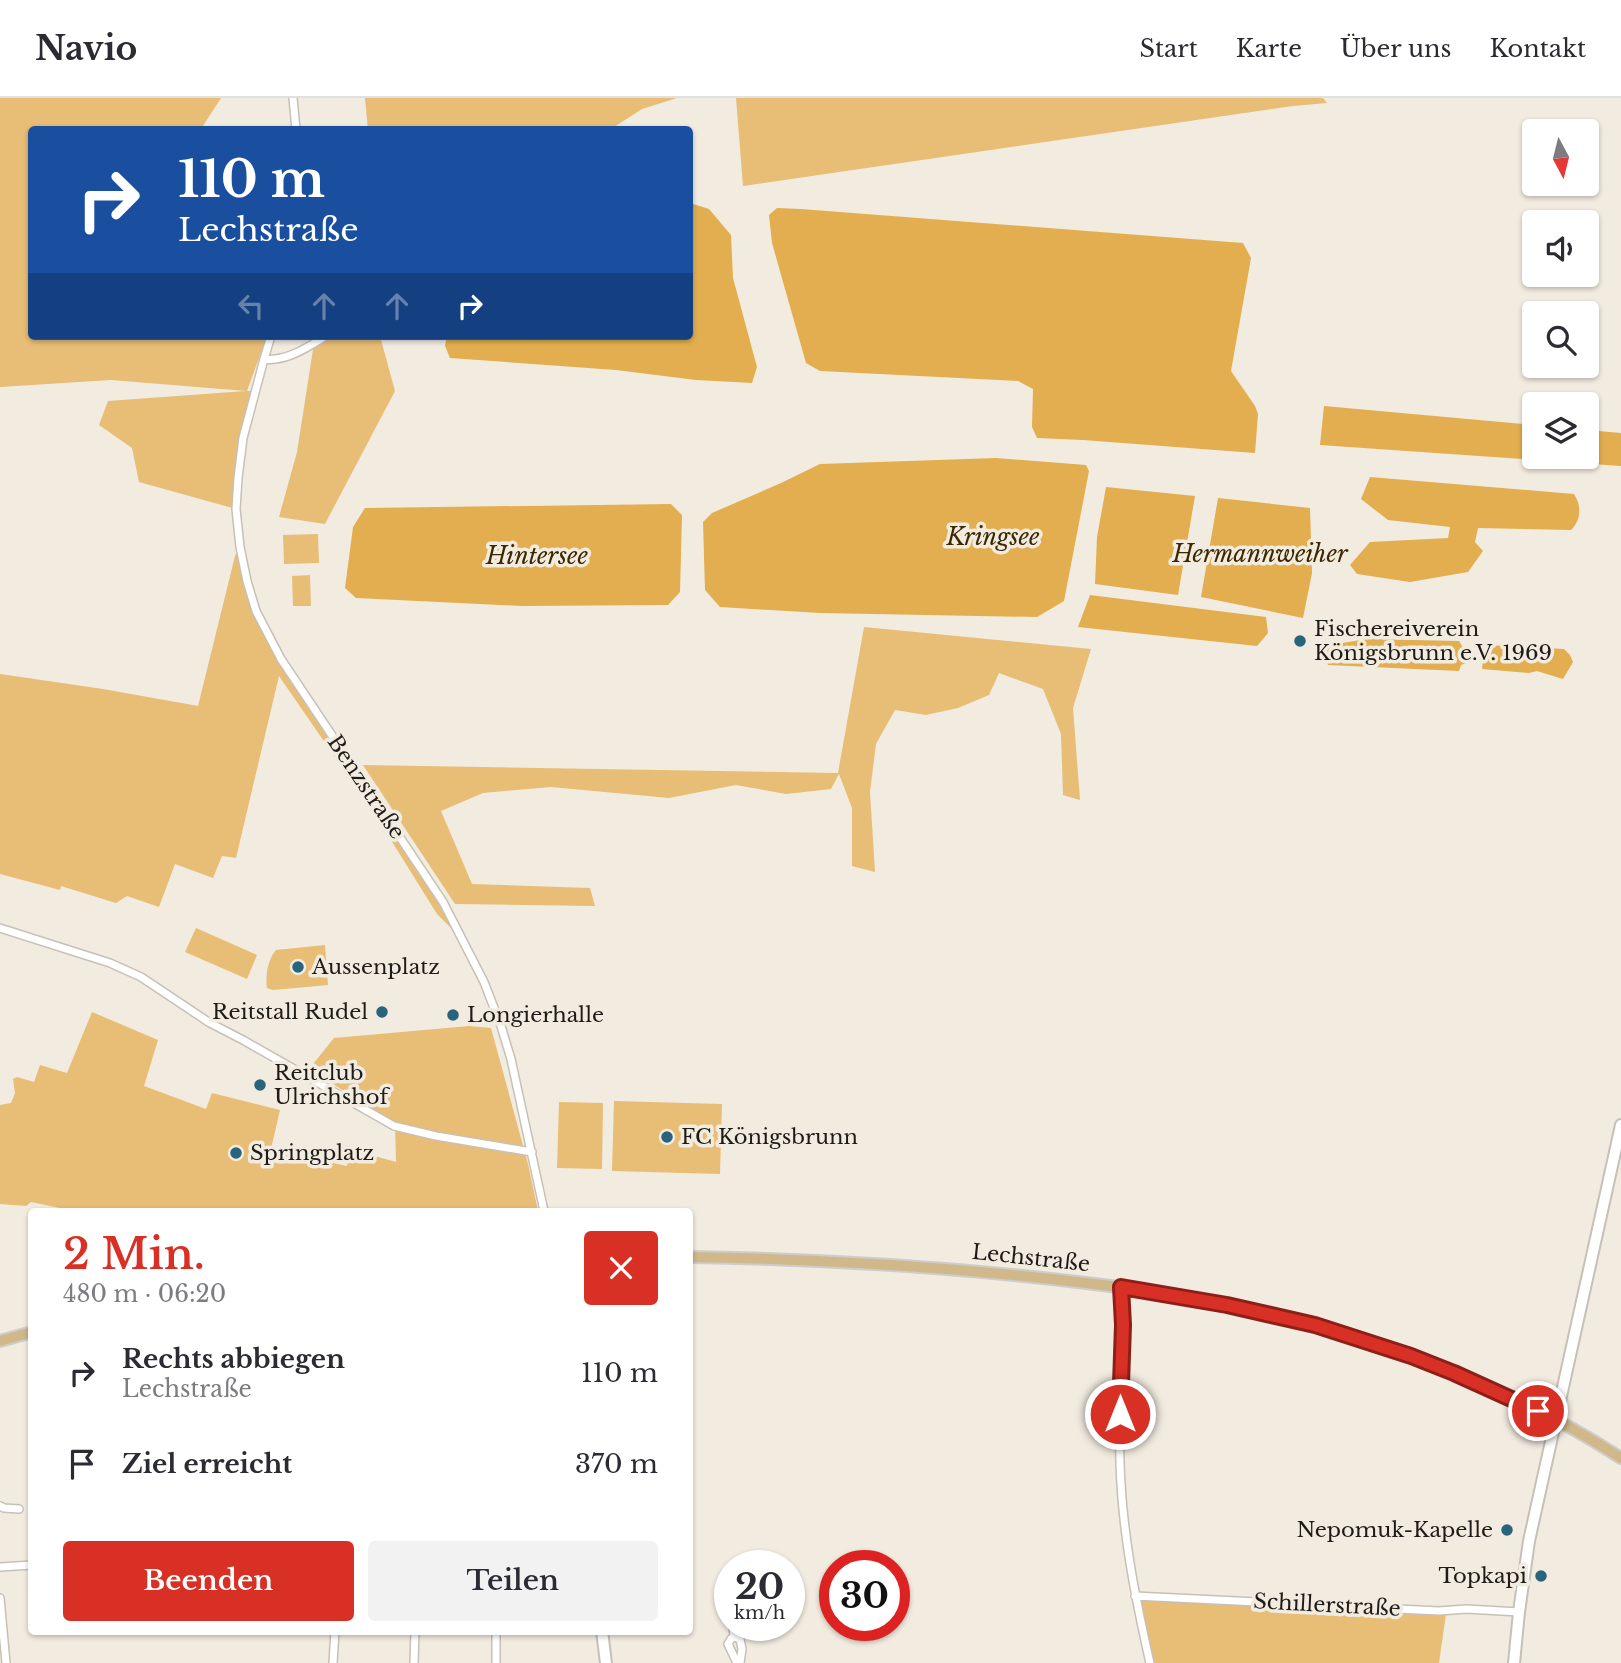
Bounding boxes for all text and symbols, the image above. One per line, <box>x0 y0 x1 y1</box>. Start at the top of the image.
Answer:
text: Navio <box>35 28 137 69</box>
text: Start <box>1140 34 1198 63</box>
text: Karte <box>1236 34 1302 63</box>
text: Über uns <box>1340 34 1452 63</box>
text: Kontakt <box>1490 34 1586 63</box>
north arrow <box>1522 119 1600 196</box>
map controls <box>1522 119 1599 469</box>
text: 110 m <box>178 149 325 210</box>
icon: right <box>63 154 154 245</box>
text: Lechstraße <box>178 210 359 250</box>
button: sound <box>1522 210 1599 287</box>
icon: left <box>232 287 270 325</box>
icon: ahead <box>305 287 343 325</box>
icon: ahead <box>378 287 416 325</box>
icon: right <box>451 287 489 325</box>
button: search <box>1522 301 1599 378</box>
button: layers <box>1522 392 1599 469</box>
water label: Kringsee <box>946 523 1040 551</box>
water label: Hermannweiher <box>1171 540 1349 568</box>
water label: Hintersee <box>485 542 588 570</box>
place label: Fischereiverein Königsbrunn e.V. 1969 <box>1314 616 1552 666</box>
marker: Fischereiverein Königsbrunn e.V. 1969 <box>1292 633 1308 649</box>
street label: Benzstraße <box>322 730 410 844</box>
place label: Aussenplatz <box>311 954 440 980</box>
marker: Aussenplatz <box>290 959 306 975</box>
place label: Reitstall Rudel <box>212 999 368 1025</box>
place label: Longierhalle <box>467 1002 604 1028</box>
marker: Reitstall Rudel <box>374 1004 390 1020</box>
marker: Longierhalle <box>445 1007 461 1023</box>
place label: Reitclub Ulrichshof <box>274 1060 391 1110</box>
marker: Reitclub Ulrichshof <box>252 1077 268 1093</box>
place label: FC Königsbrunn <box>681 1124 858 1150</box>
marker: FC Königsbrunn <box>659 1129 675 1145</box>
place label: Springplatz <box>250 1140 374 1166</box>
marker: Springplatz <box>228 1145 244 1161</box>
text: 2 Min. <box>63 1228 205 1280</box>
button: close <box>584 1231 658 1305</box>
street label: Lechstraße <box>971 1239 1091 1277</box>
text: 480 m · 06:20 <box>63 1280 226 1308</box>
text: Rechts abbiegen <box>122 1343 345 1375</box>
icon: right <box>63 1354 101 1392</box>
text: 110 m <box>581 1357 658 1389</box>
text: Lechstraße <box>122 1375 252 1403</box>
position arrow <box>1083 1377 1157 1451</box>
pin <box>1508 1381 1568 1441</box>
icon: arrive <box>1519 1392 1557 1430</box>
icon: arrive <box>63 1445 101 1483</box>
text: Ziel erreicht <box>122 1448 292 1480</box>
text: 370 m <box>575 1448 658 1480</box>
place label: Nepomuk-Kapelle <box>1296 1517 1493 1543</box>
marker: Nepomuk-Kapelle <box>1499 1522 1515 1538</box>
button: Beenden <box>63 1541 354 1621</box>
button: Teilen <box>368 1541 658 1621</box>
speed limit sign: 30 <box>819 1550 910 1641</box>
place label: Topkapi <box>1438 1563 1527 1589</box>
text: 20 <box>735 1565 784 1608</box>
marker: Topkapi <box>1533 1568 1549 1584</box>
street label: Schillerstraße <box>1253 1588 1401 1622</box>
text: km/h <box>734 1602 785 1624</box>

